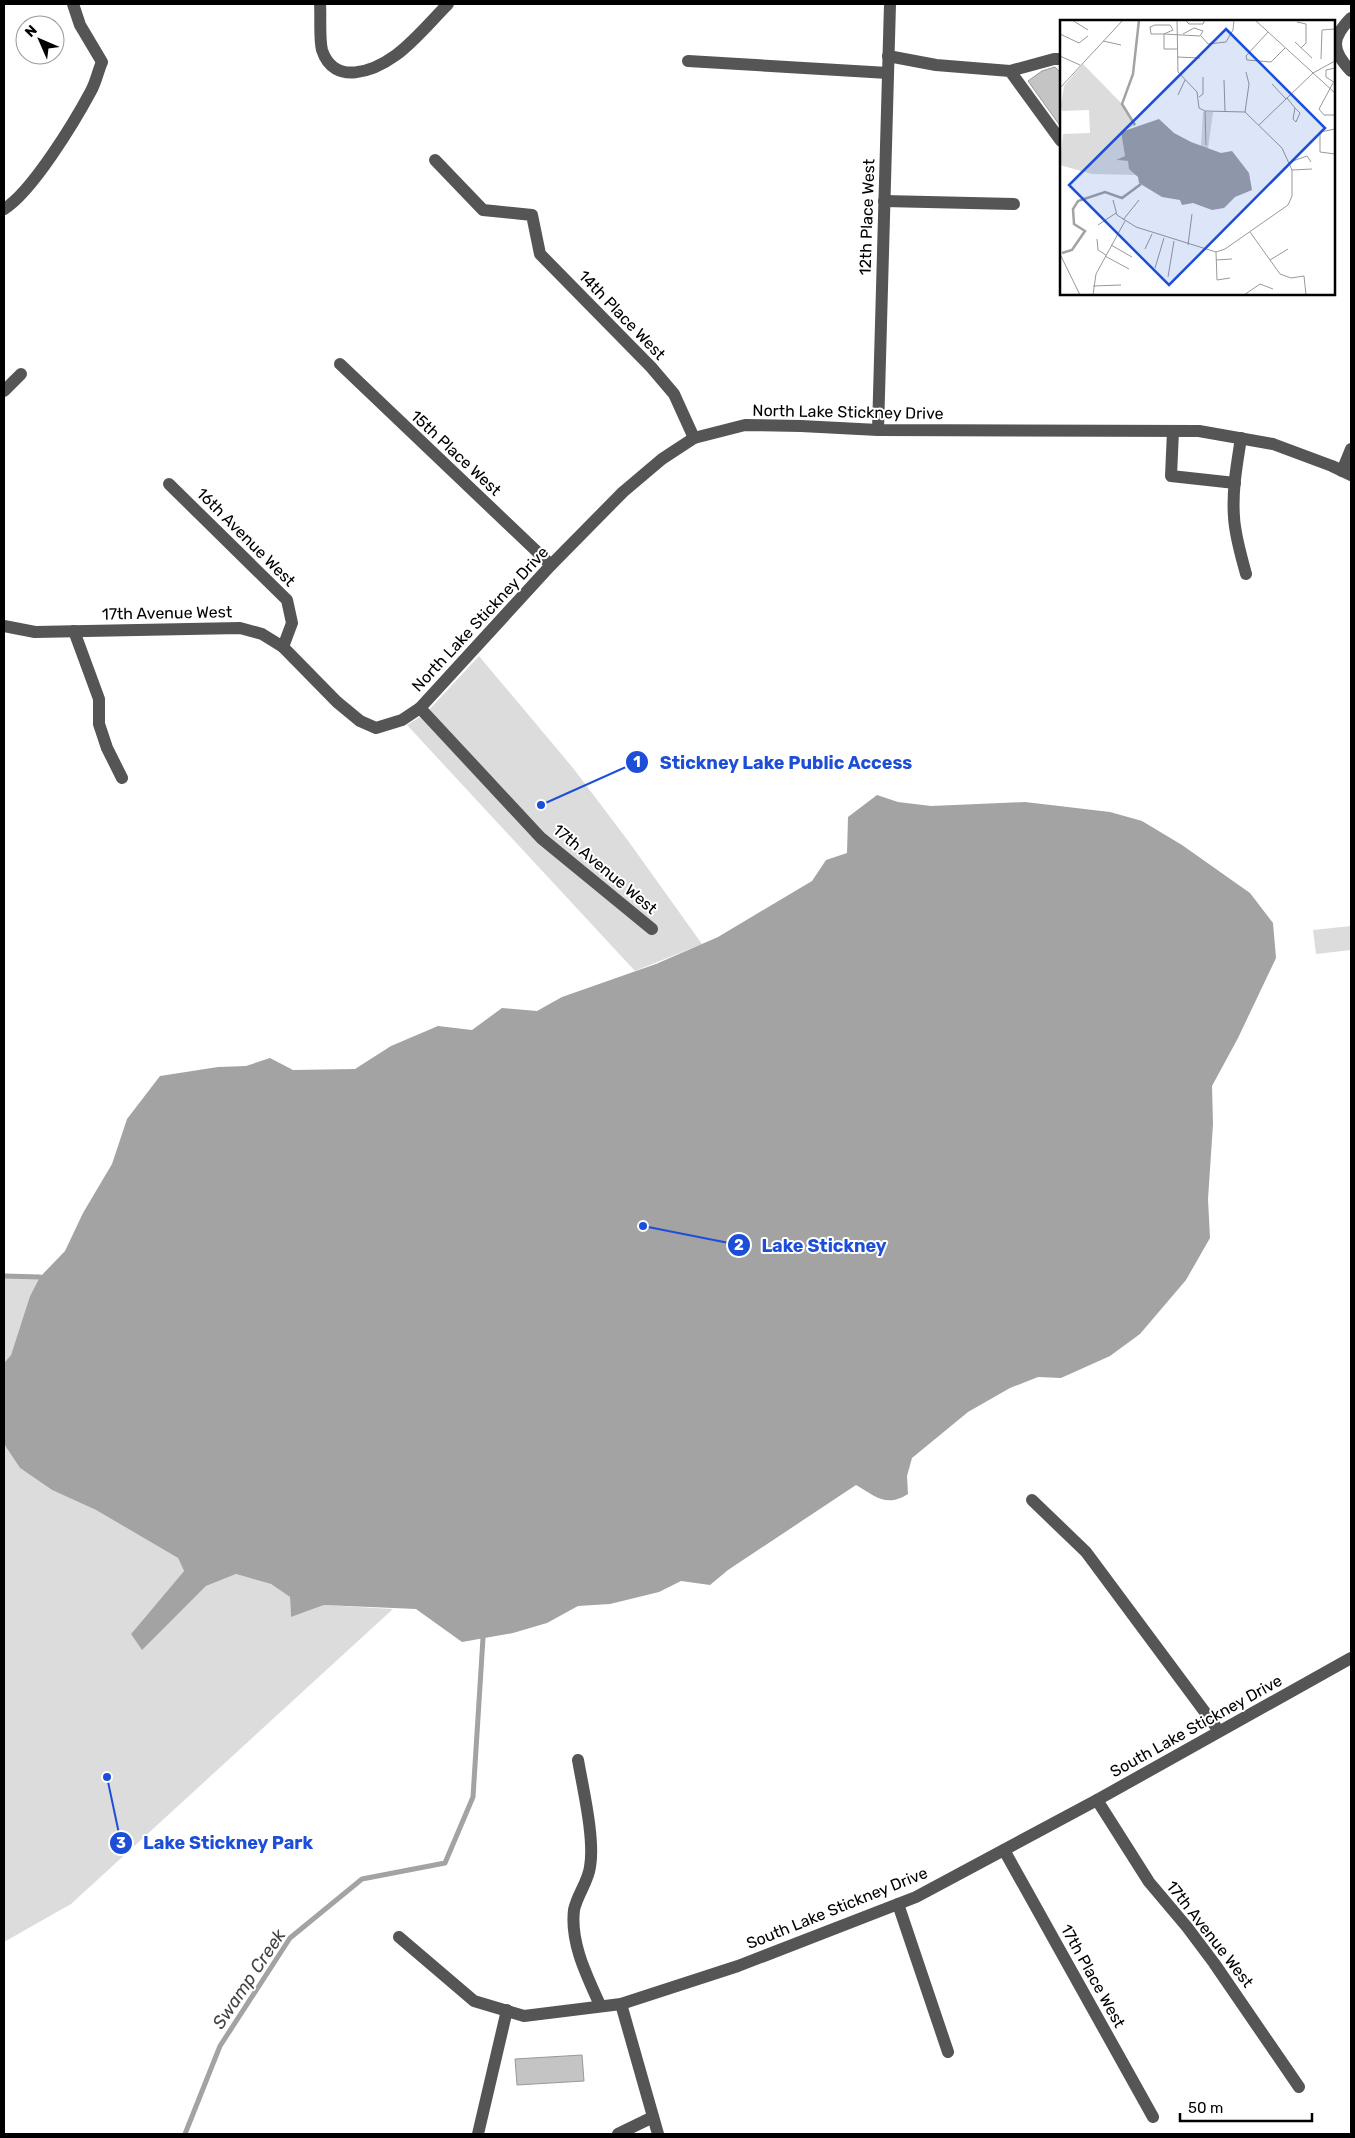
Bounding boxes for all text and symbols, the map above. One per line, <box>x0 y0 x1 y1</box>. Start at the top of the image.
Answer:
north arrow <box>15 15 65 65</box>
inset map <box>1060 20 1335 295</box>
text: N <box>22 22 41 41</box>
street label: 12th Place West <box>855 158 879 276</box>
street label: 14th Place West <box>575 266 669 364</box>
street label: North Lake Stickney Drive <box>752 401 944 423</box>
street label: 15th Place West <box>407 406 505 500</box>
street label: 16th Avenue West <box>193 484 299 590</box>
street label: North Lake Stickney Drive <box>408 543 552 695</box>
street label: 17th Avenue West <box>102 602 232 624</box>
callout: Stickney Lake Public Access <box>625 746 923 779</box>
text: Stickney Lake Public Access <box>660 752 912 774</box>
text: 1 <box>633 753 641 771</box>
street label: 17th Avenue West <box>549 820 661 918</box>
callout: Lake Stickney <box>726 1229 896 1262</box>
text: Lake Stickney <box>761 1235 887 1257</box>
text: 2 <box>734 1236 744 1254</box>
street label: South Lake Stickney Drive <box>1107 1671 1285 1781</box>
callout: Lake Stickney Park <box>108 1826 323 1859</box>
text: Lake Stickney Park <box>143 1832 313 1854</box>
text: 3 <box>116 1834 126 1852</box>
street label: South Lake Stickney Drive <box>744 1863 930 1953</box>
street label: 17th Avenue West <box>1162 1877 1258 1991</box>
street label: 17th Place West <box>1057 1921 1129 2031</box>
water label: Swamp Creek <box>208 1924 291 2033</box>
scale bar <box>1180 2090 1312 2122</box>
text: 50 m <box>1188 2099 1223 2117</box>

